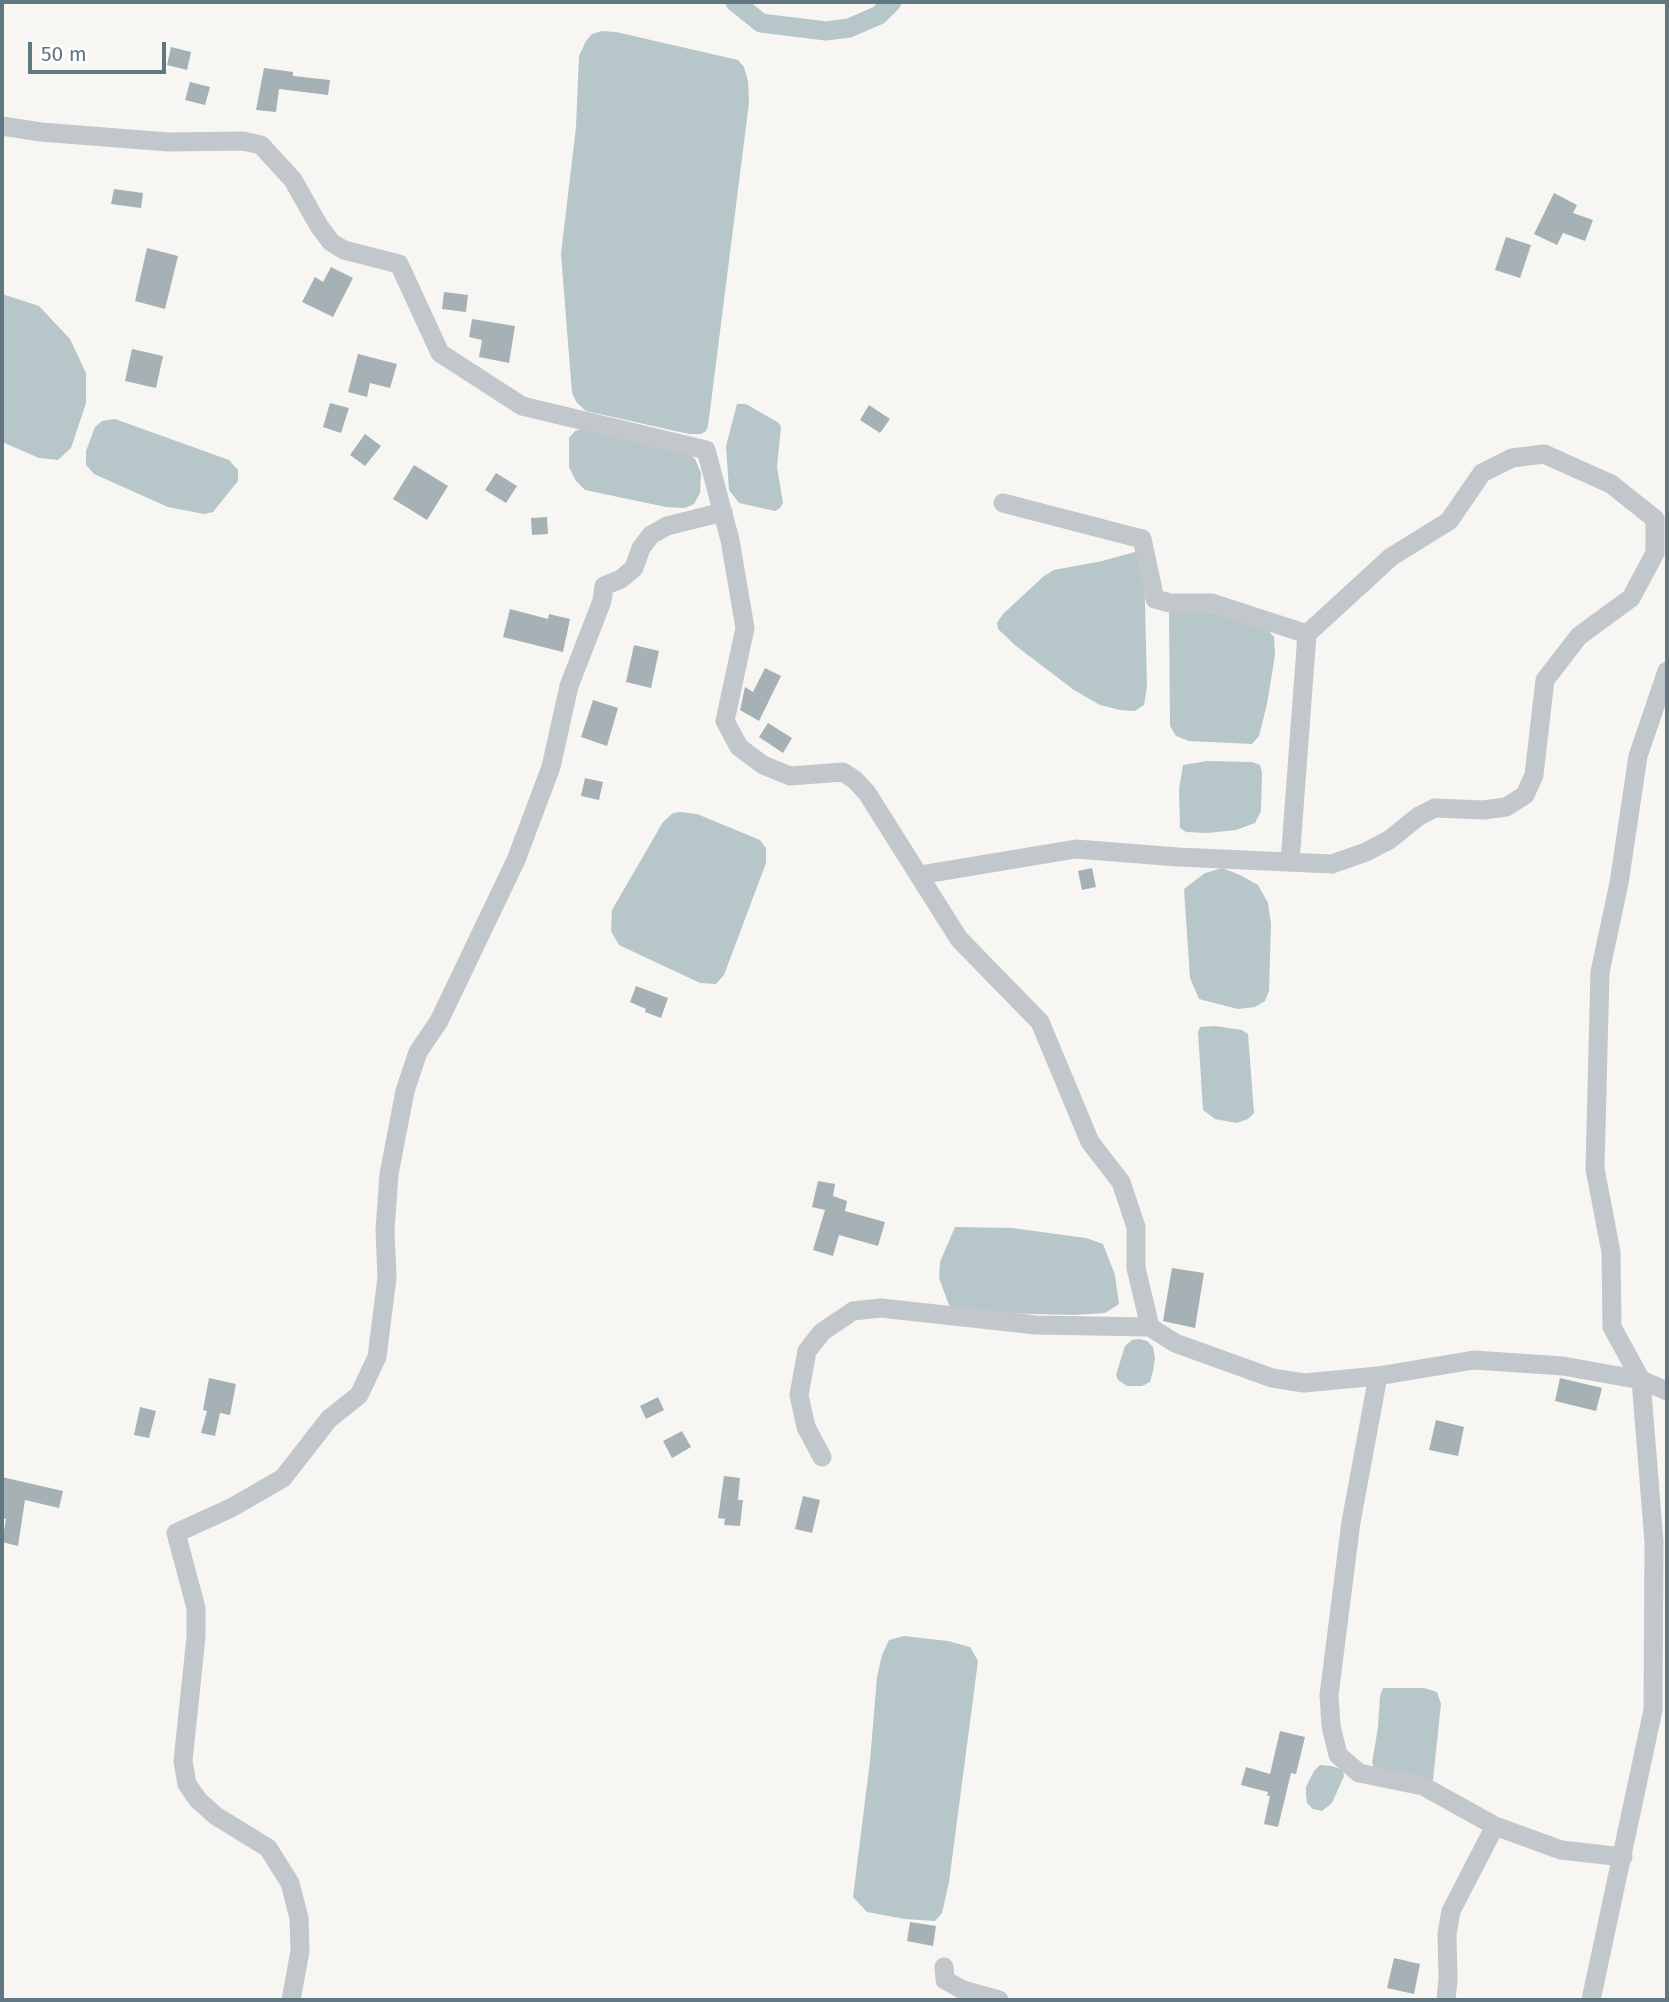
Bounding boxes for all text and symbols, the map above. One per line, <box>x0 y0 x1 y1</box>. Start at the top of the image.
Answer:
scale bar <box>32 28 170 72</box>
text: 50 m <box>41 41 87 67</box>

